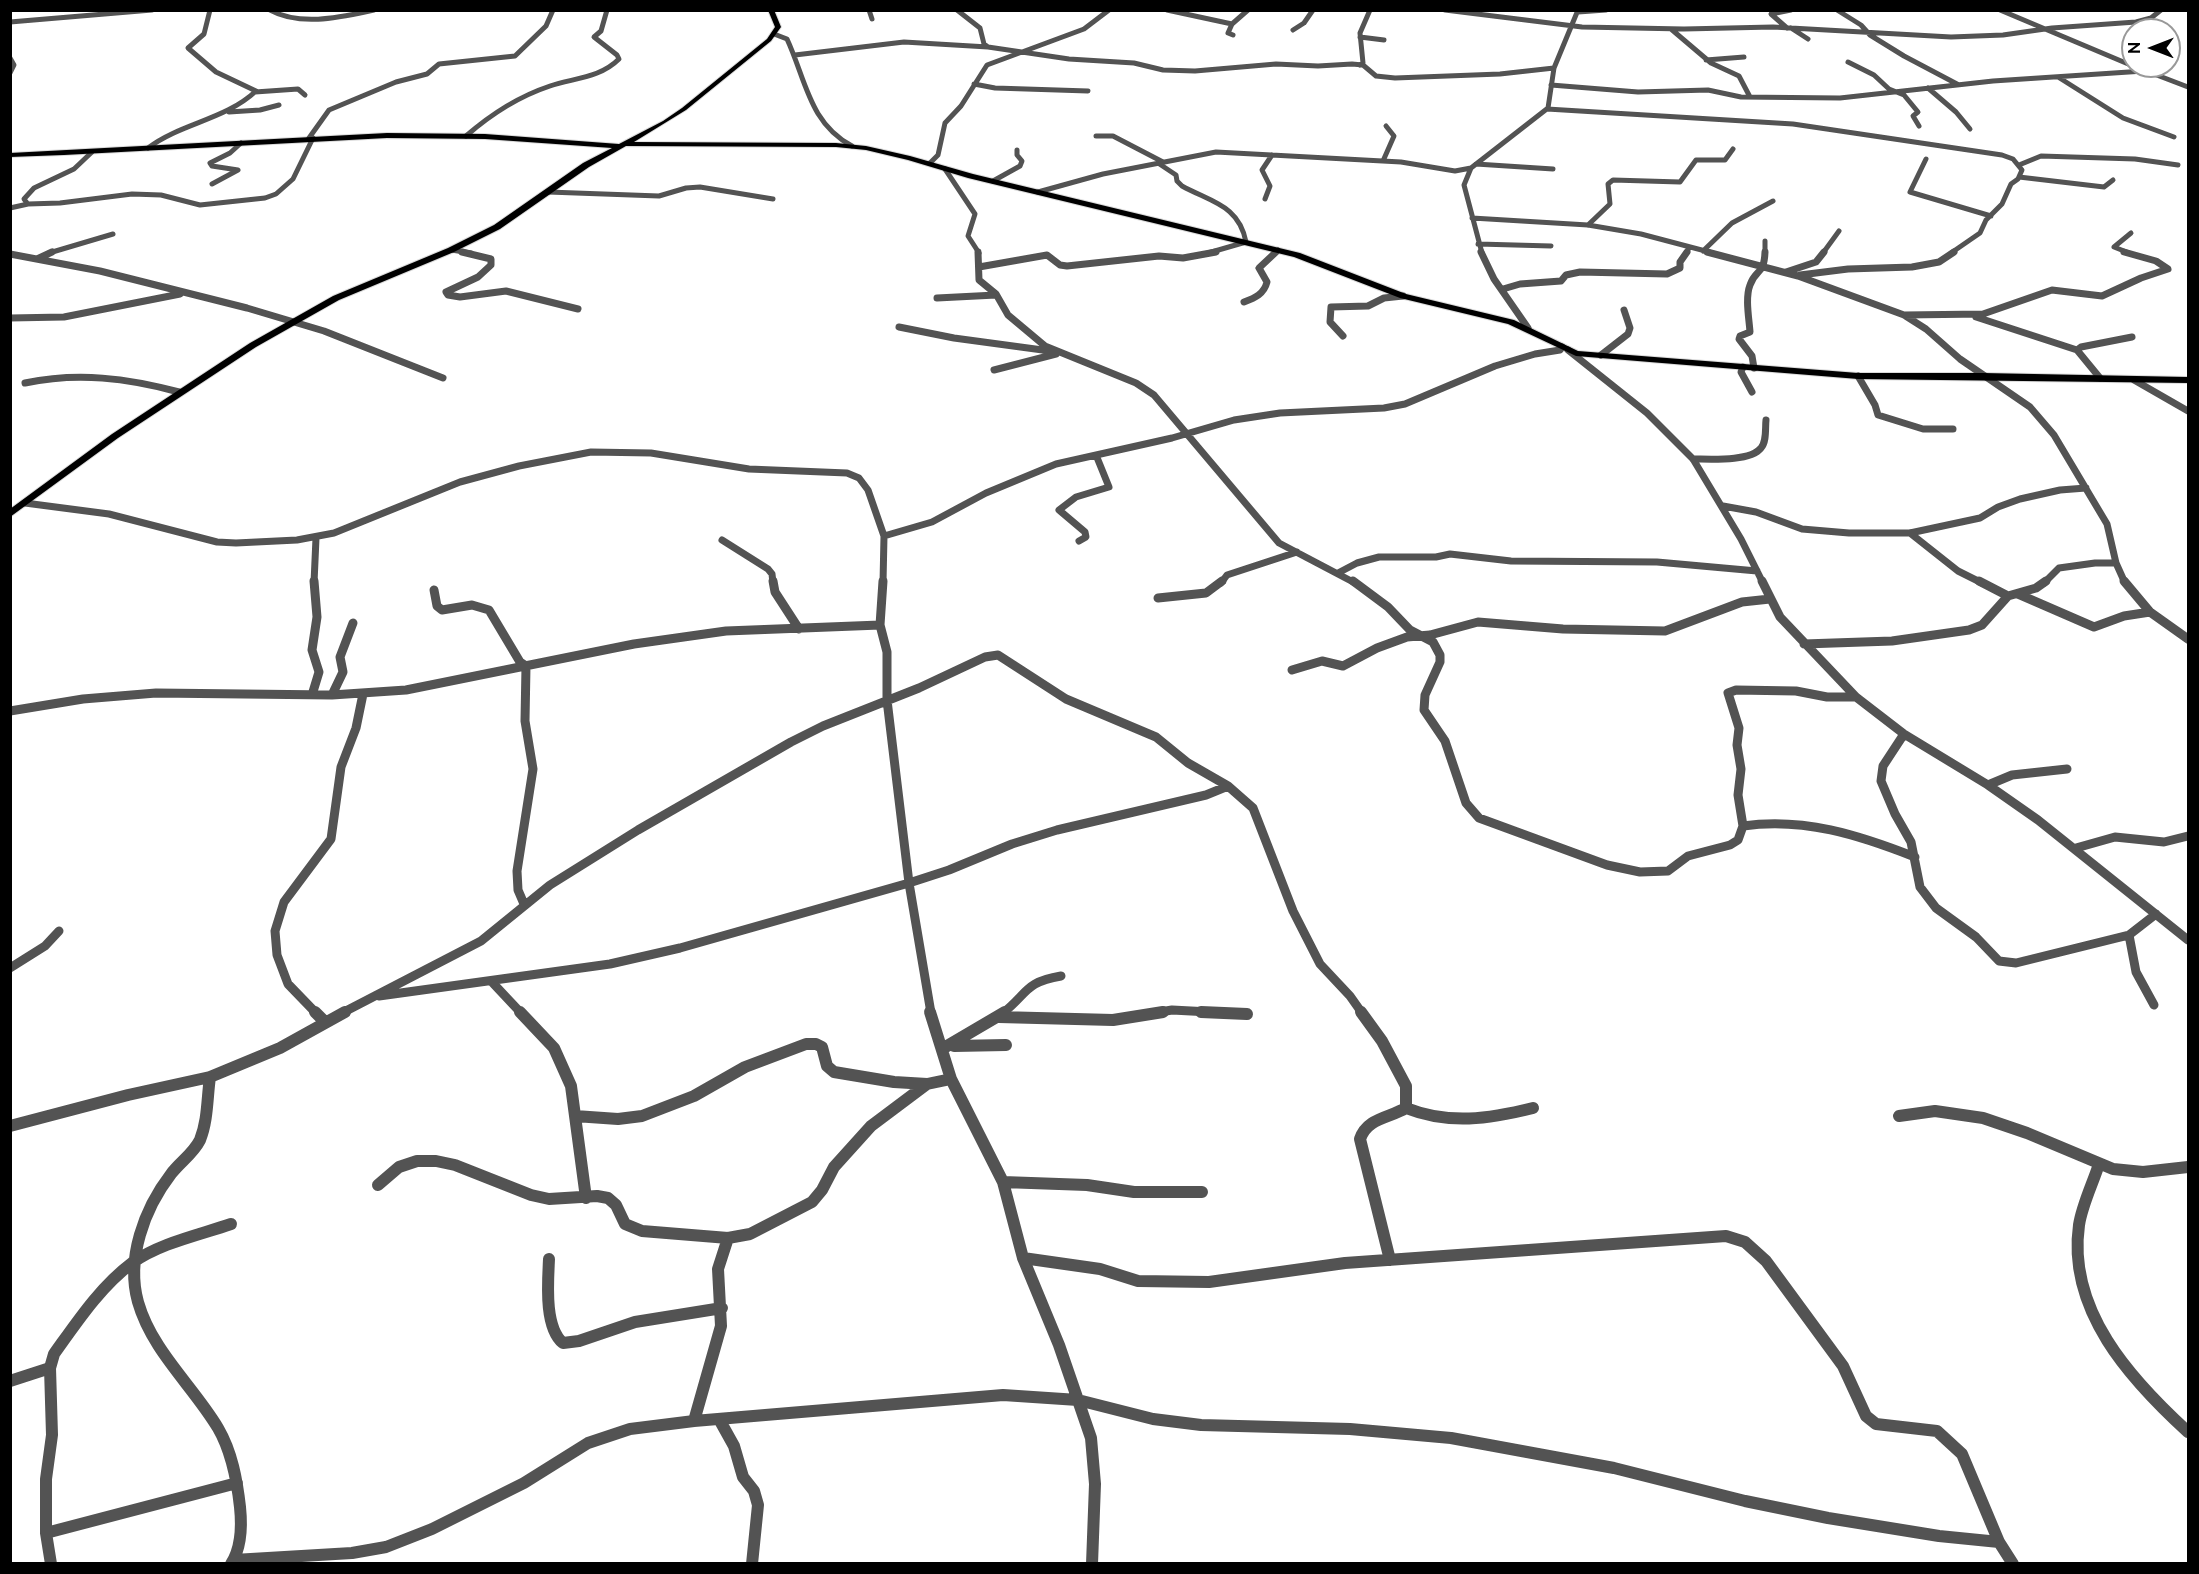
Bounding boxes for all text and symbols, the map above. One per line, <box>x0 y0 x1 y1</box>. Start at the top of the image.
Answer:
north arrow <box>2121 18 2181 78</box>
text: N <box>2125 42 2144 54</box>

